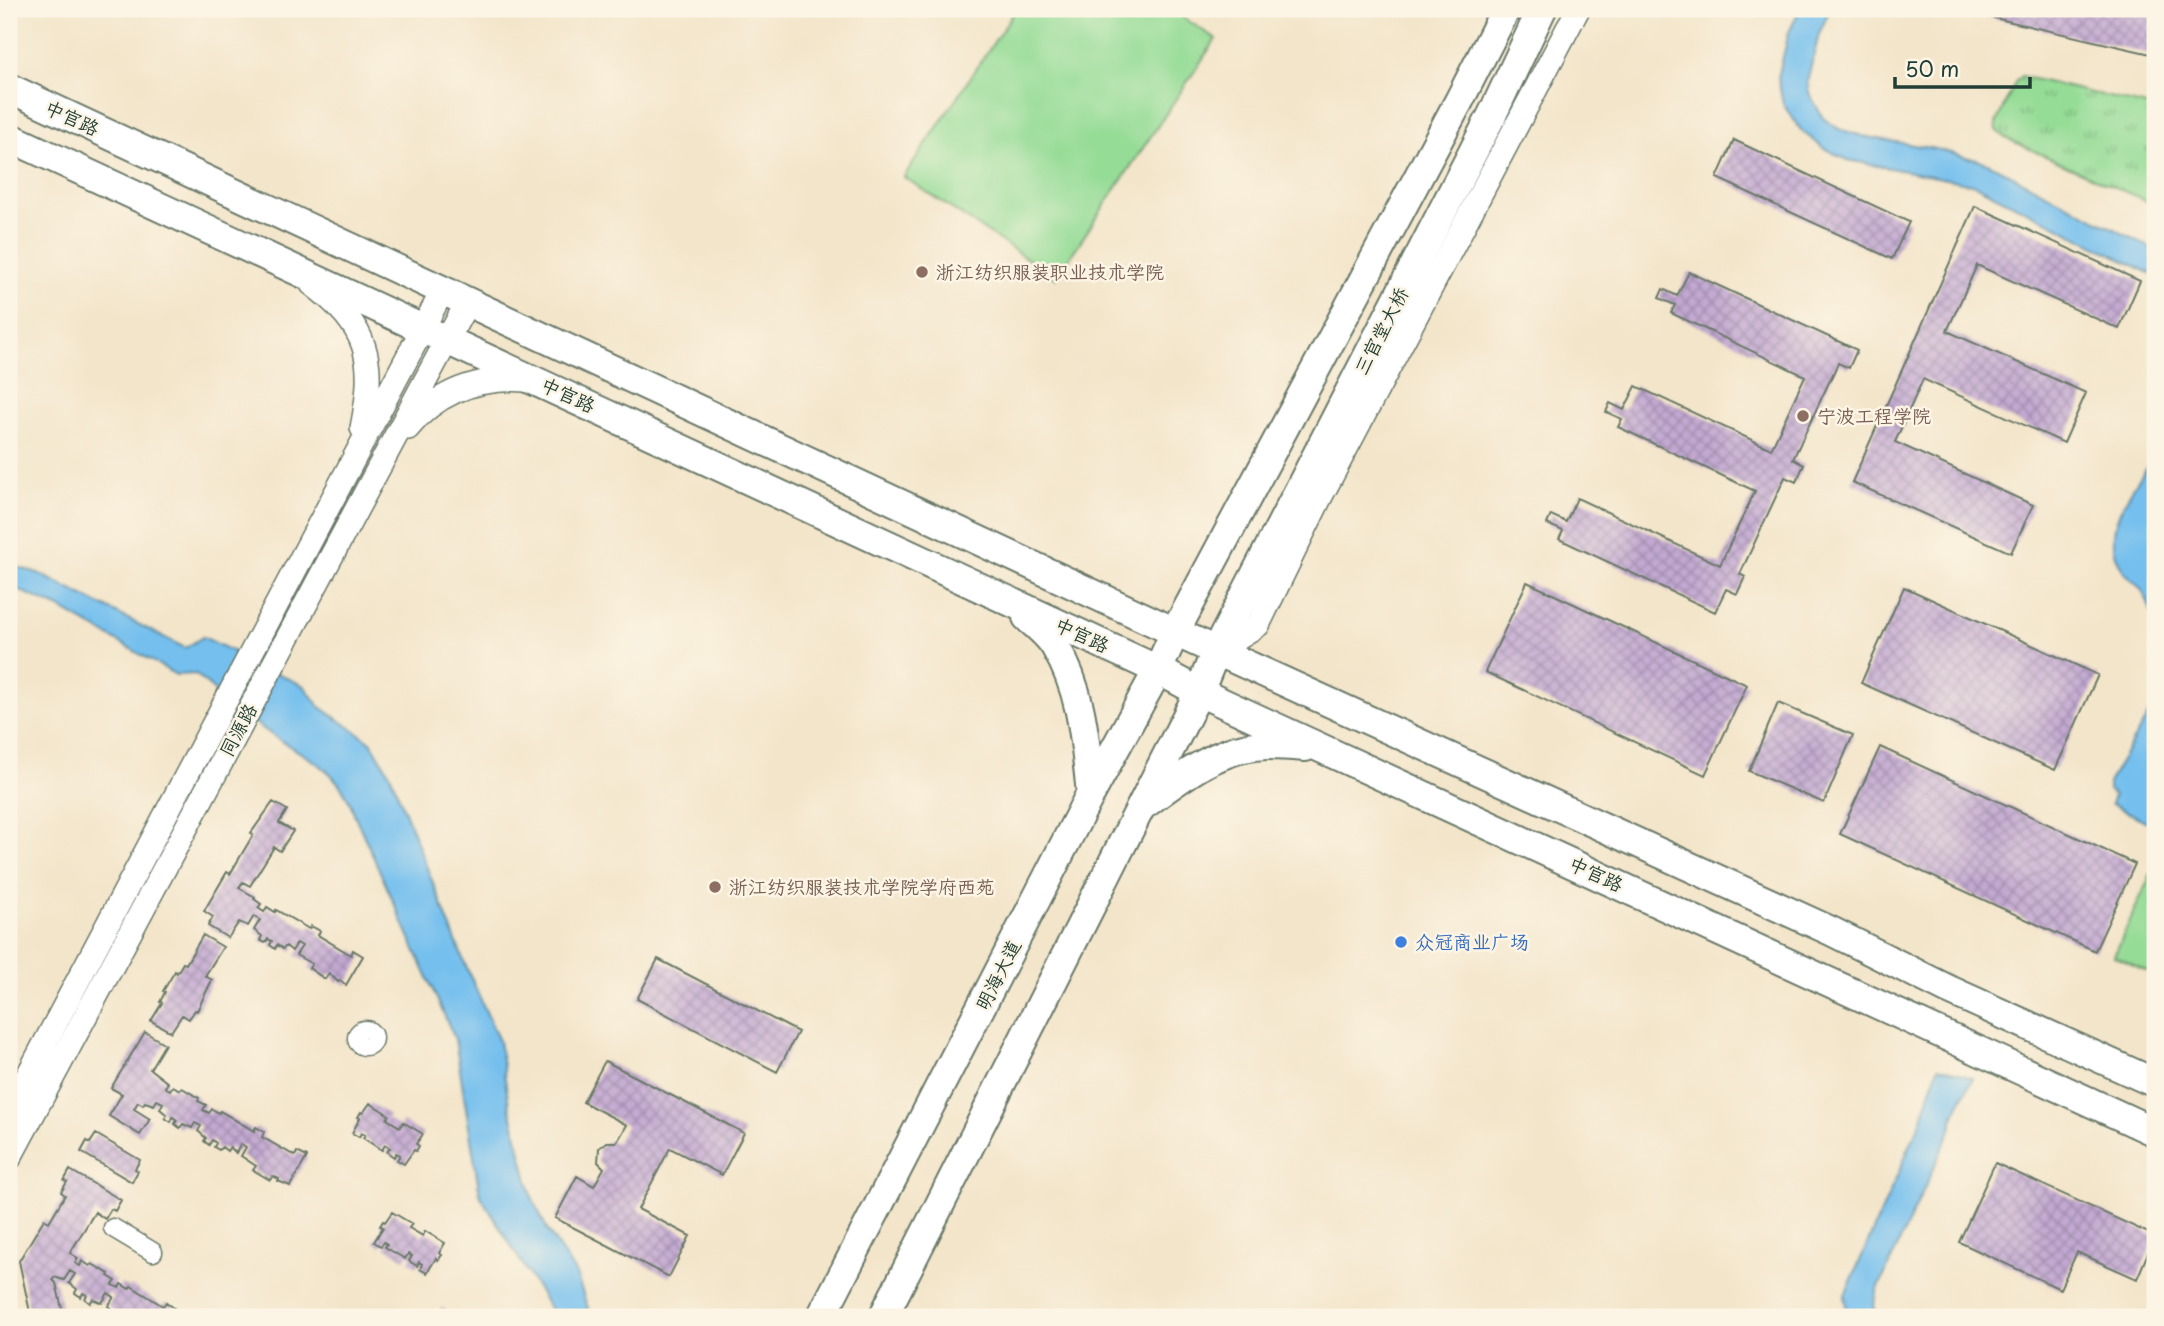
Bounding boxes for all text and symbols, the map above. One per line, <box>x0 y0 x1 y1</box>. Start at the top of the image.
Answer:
scale bar <box>1895 46 2029 90</box>
text: 50 m <box>1905 52 1959 84</box>
street label: 中官路 <box>41 92 104 142</box>
place label: 浙江纺织服装职业技术学院 <box>936 257 1164 285</box>
marker: 浙江纺织服装职业技术学院 <box>914 264 930 280</box>
street label: 三官堂大桥 <box>1346 282 1414 379</box>
street label: 中官路 <box>537 369 600 419</box>
place label: 宁波工程学院 <box>1817 401 1931 429</box>
marker: 宁波工程学院 <box>1795 408 1811 424</box>
street label: 中官路 <box>1051 609 1114 659</box>
street label: 同源路 <box>211 698 263 761</box>
street label: 中官路 <box>1565 848 1628 898</box>
place label: 浙江纺织服装技术学院学府西苑 <box>729 872 995 900</box>
marker: 浙江纺织服装技术学院学府西苑 <box>707 879 723 895</box>
place label: 众冠商业广场 <box>1415 927 1529 955</box>
street label: 明海大道 <box>967 934 1027 1015</box>
marker: 众冠商业广场 <box>1393 934 1409 950</box>

